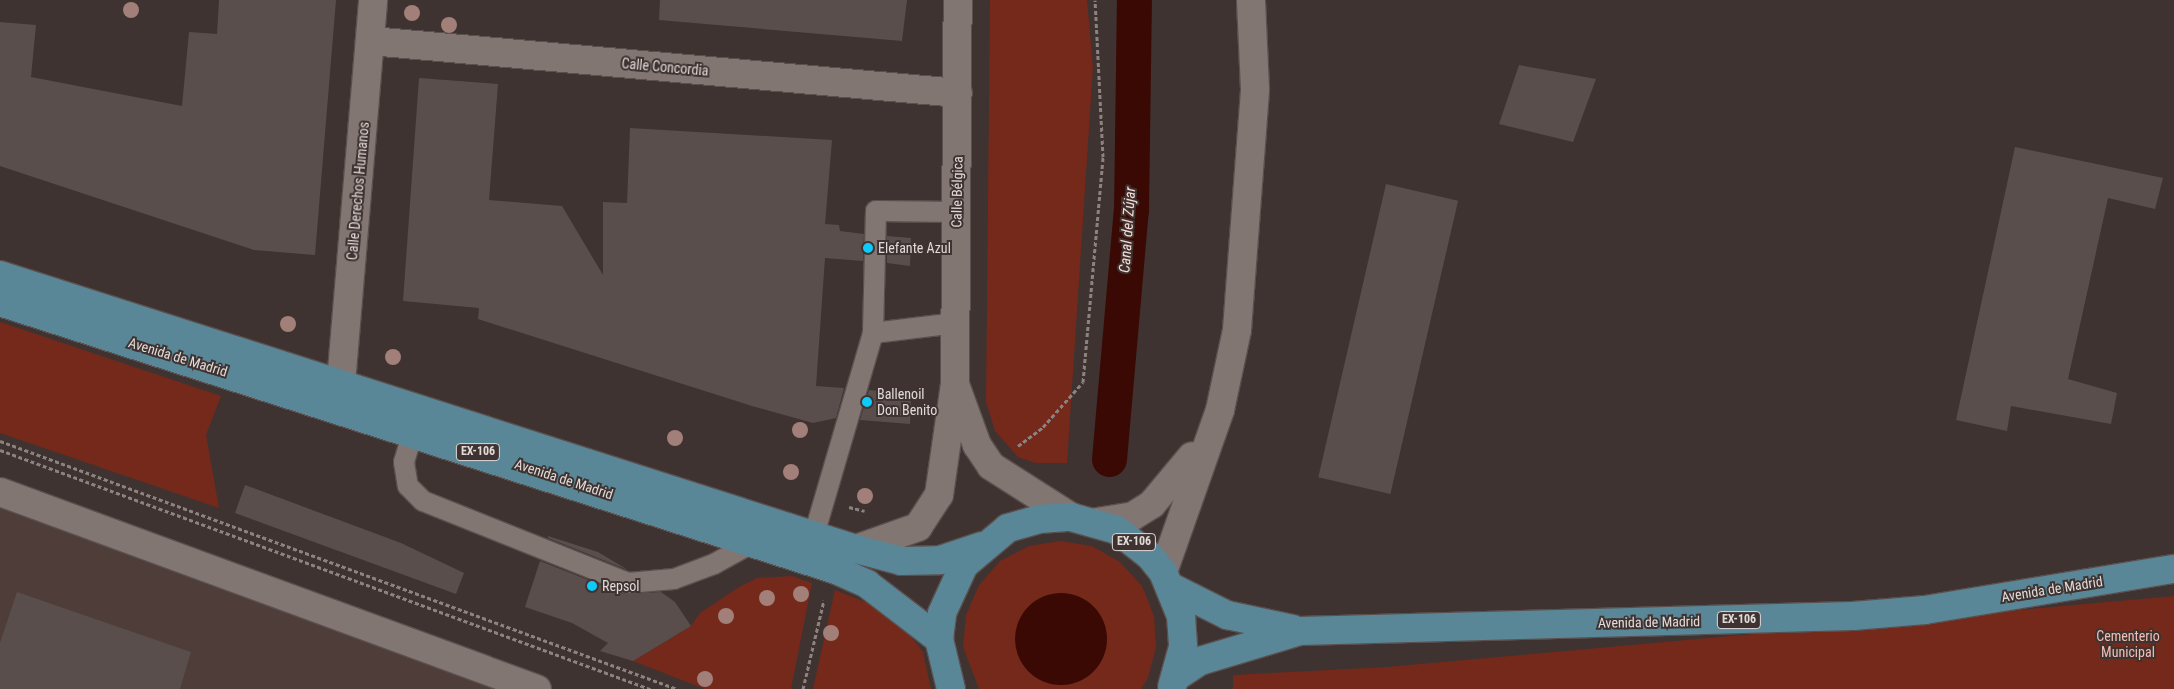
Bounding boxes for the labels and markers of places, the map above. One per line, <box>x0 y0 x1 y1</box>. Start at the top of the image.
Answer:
place label: Elefante Azul <box>878 240 951 256</box>
marker: Elefante Azul <box>862 242 874 254</box>
place label: Ballenoil Don Benito <box>877 386 937 418</box>
marker: Ballenoil Don Benito <box>861 396 873 408</box>
place label: Repsol <box>602 578 640 594</box>
marker: Repsol <box>586 580 598 592</box>

